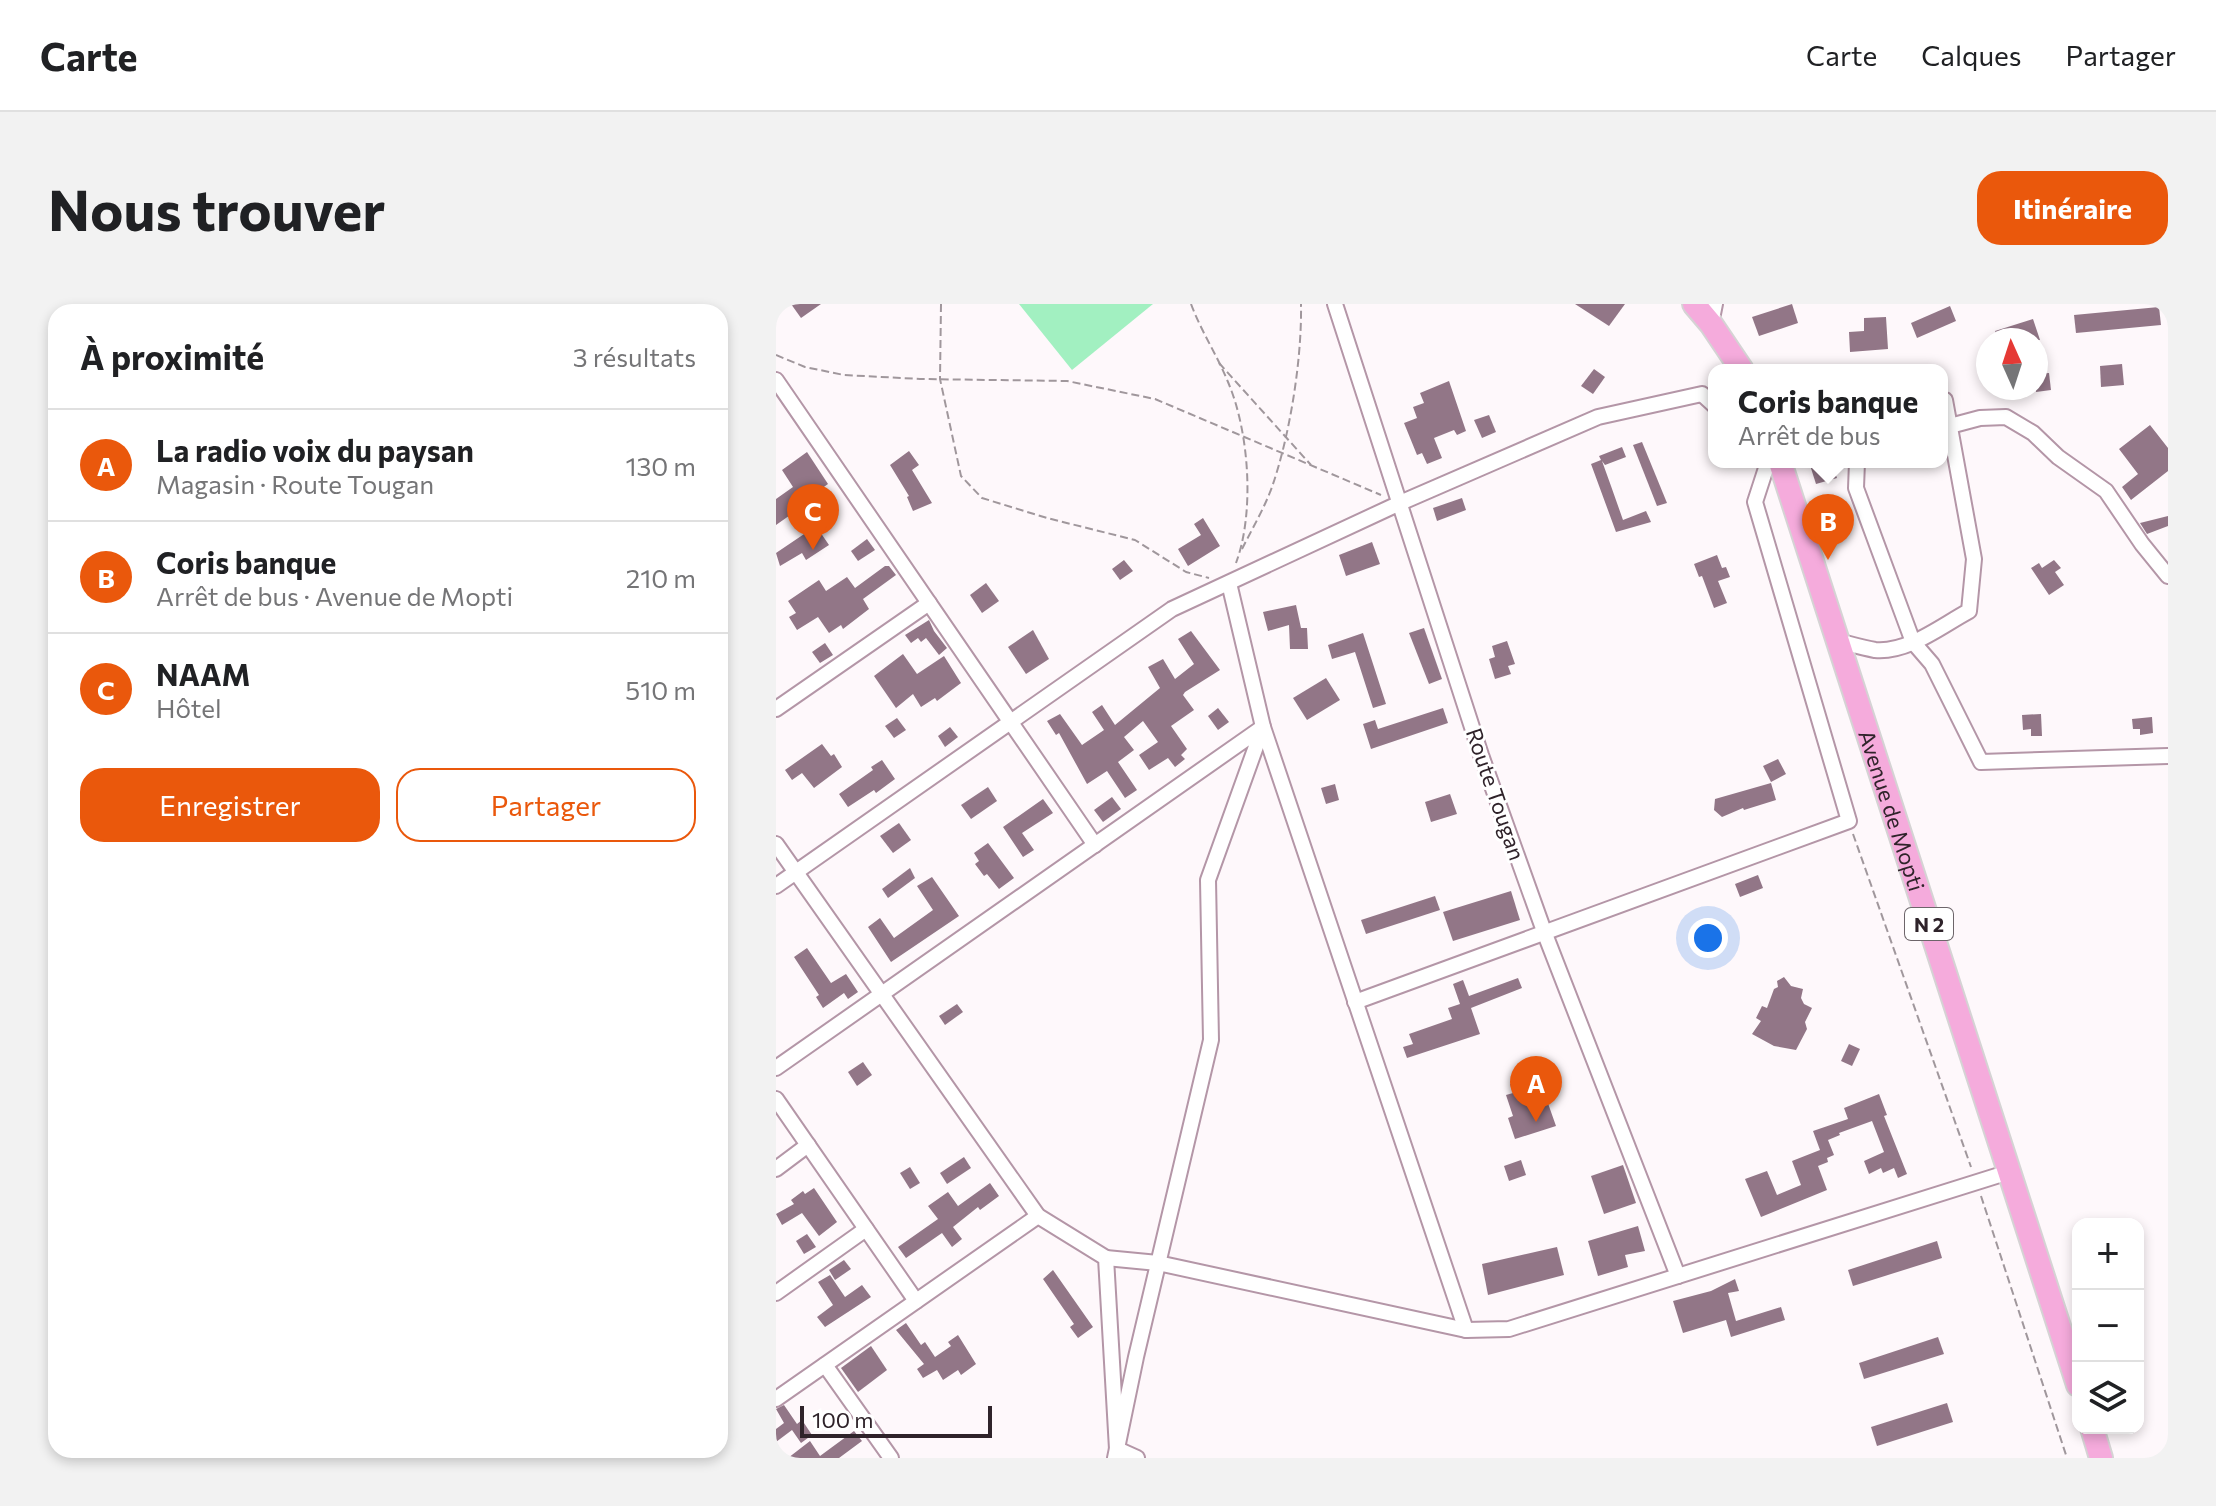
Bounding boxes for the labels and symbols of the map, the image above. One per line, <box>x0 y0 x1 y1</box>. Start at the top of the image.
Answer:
north arrow <box>1976 328 2048 400</box>
pin: C <box>787 484 839 550</box>
pin: B <box>1802 494 1854 560</box>
street label: Route Tougan <box>1461 724 1531 864</box>
street label: Avenue de Mopti <box>1854 726 1931 894</box>
road number: N 2 <box>1905 908 1953 940</box>
your location <box>1688 918 1728 958</box>
pin: A <box>1510 1056 1562 1122</box>
scale bar <box>800 1402 992 1438</box>

